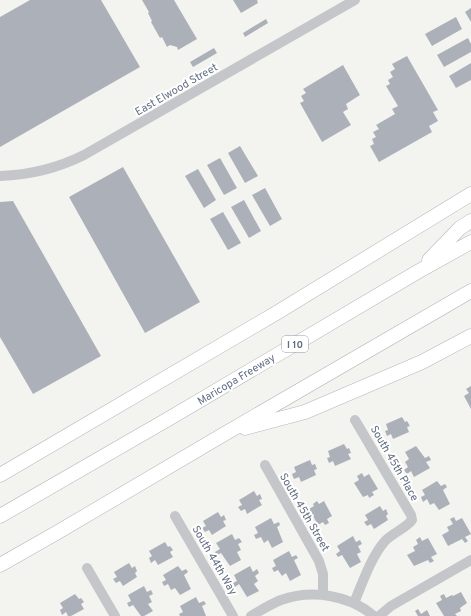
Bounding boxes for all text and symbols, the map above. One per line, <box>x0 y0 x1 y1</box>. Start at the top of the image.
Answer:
street label: East Elwood Street <box>133 61 220 119</box>
road number: I 10 <box>282 336 308 352</box>
street label: Maricopa Freeway <box>195 351 278 409</box>
street label: South 45th Place <box>367 423 422 504</box>
street label: South 45th Street <box>276 471 332 554</box>
street label: South 44th Way <box>189 523 240 598</box>

